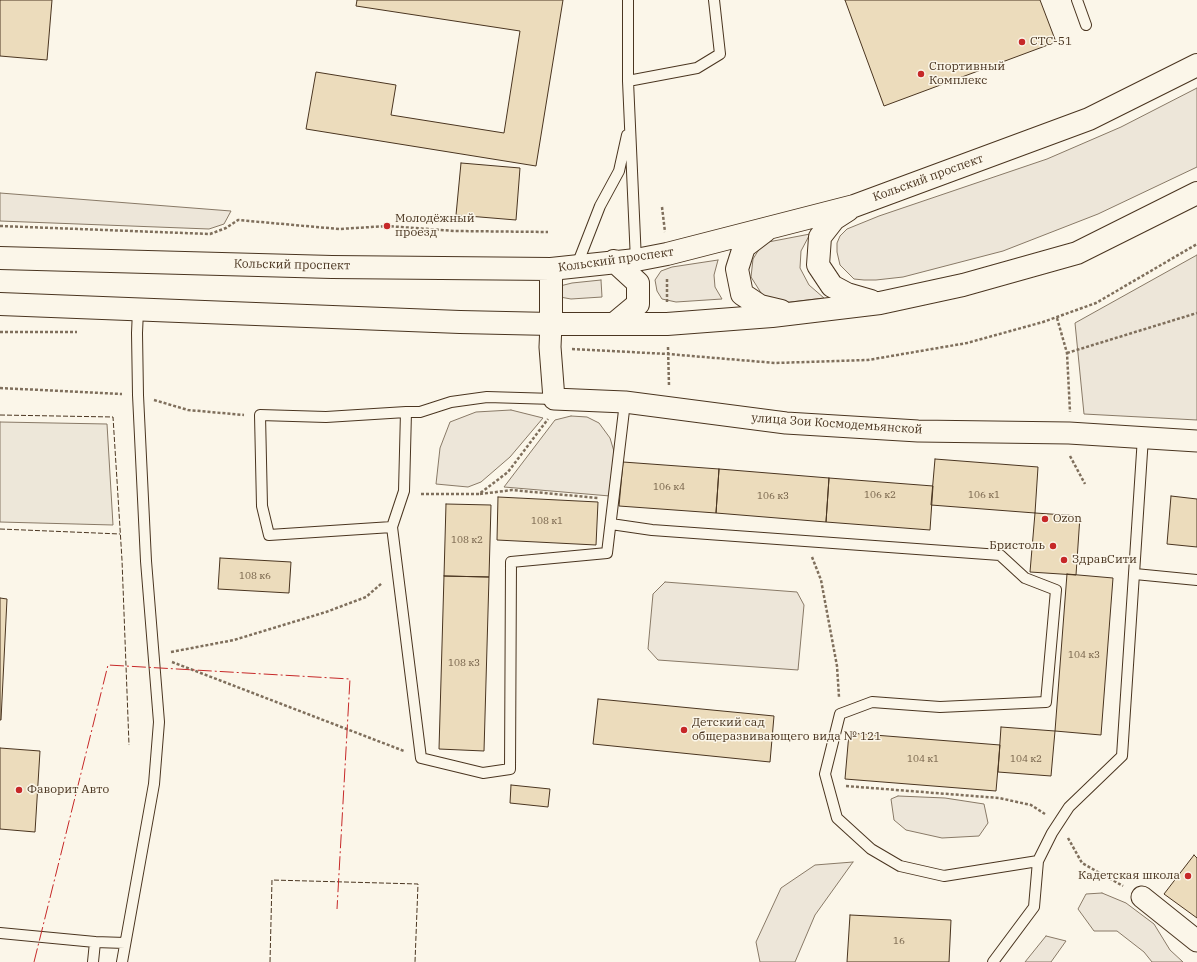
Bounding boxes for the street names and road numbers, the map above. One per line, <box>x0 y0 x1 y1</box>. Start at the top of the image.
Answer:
street label: Кольский проспект <box>871 151 985 205</box>
street label: Кольский проспект <box>557 245 675 275</box>
street label: Кольский проспект <box>234 257 350 273</box>
street label: улица Зои Космодемьянской <box>751 411 923 437</box>

